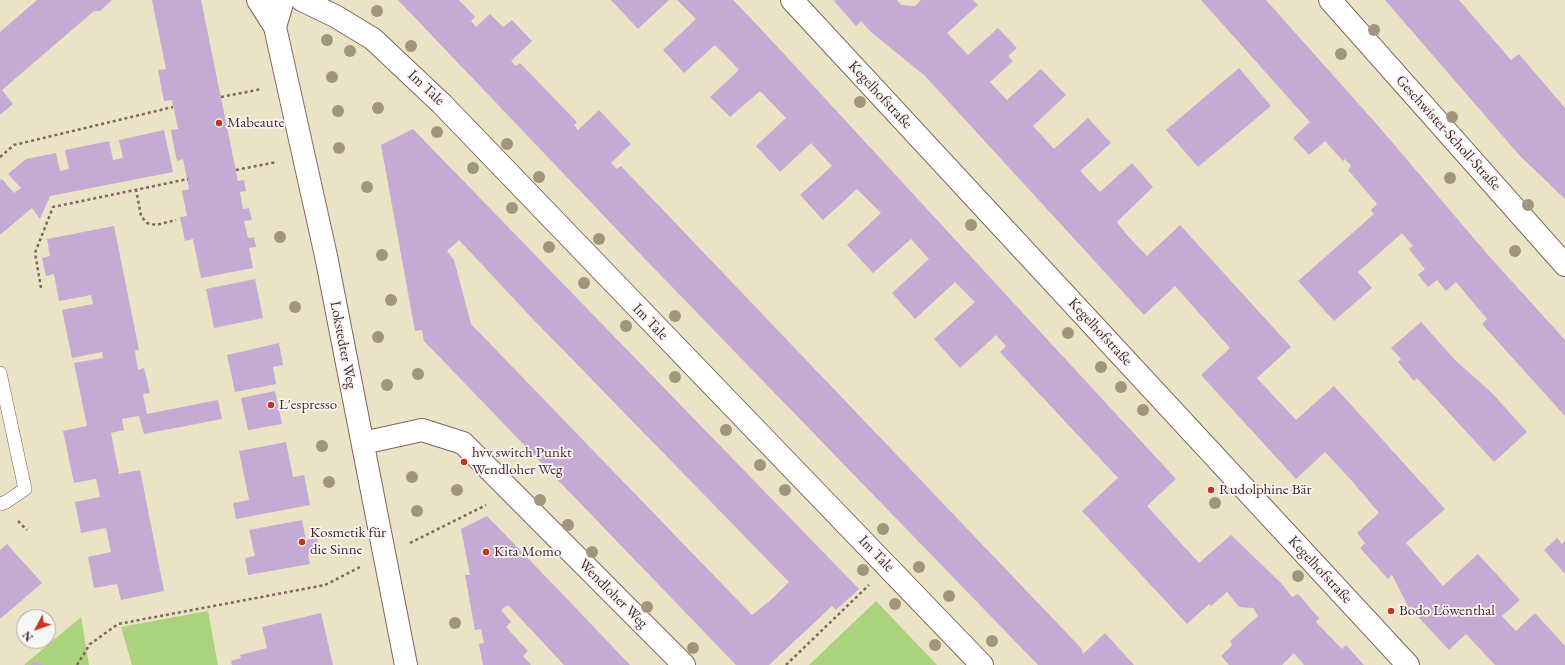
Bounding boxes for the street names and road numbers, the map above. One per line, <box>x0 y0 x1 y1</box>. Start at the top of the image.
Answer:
street label: Kegelhofstraße <box>844 57 916 133</box>
street label: Im Tale <box>404 67 448 109</box>
street label: Geschwister-Scholl-Straße <box>1391 72 1505 194</box>
street label: Kegelhofstraße <box>1064 294 1136 370</box>
street label: Lokstedter Weg <box>326 300 360 390</box>
street label: Im Tale <box>628 300 672 344</box>
street label: Im Tale <box>854 532 898 576</box>
street label: Kegelhofstraße <box>1284 532 1356 608</box>
street label: Wendloher Weg <box>575 556 651 632</box>

